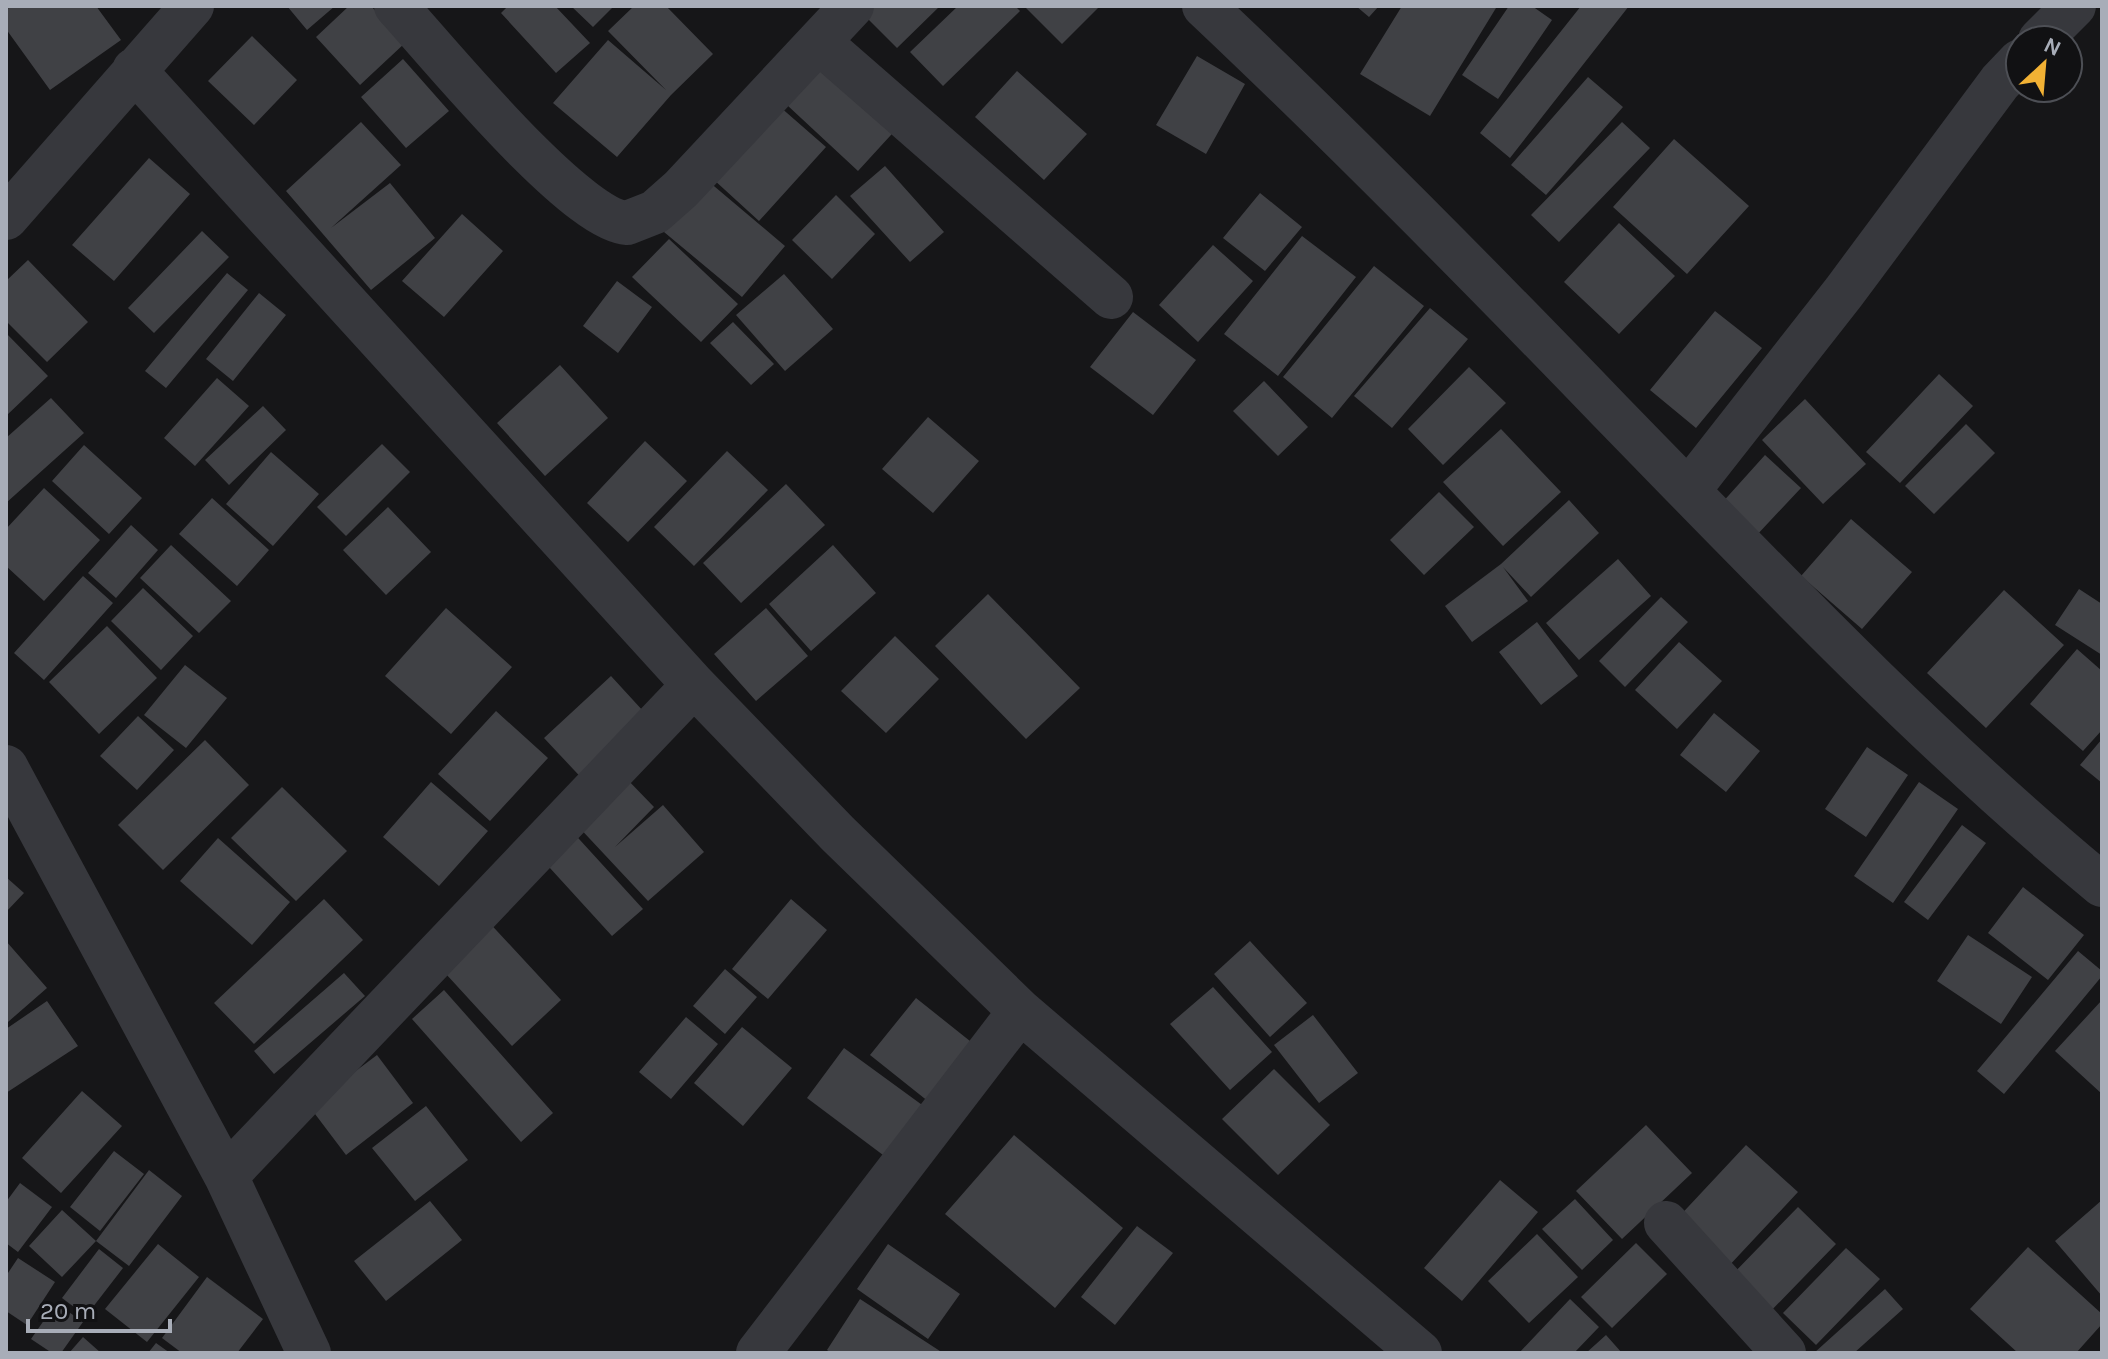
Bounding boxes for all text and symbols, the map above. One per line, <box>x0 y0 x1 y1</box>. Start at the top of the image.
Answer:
north arrow <box>2004 24 2084 104</box>
text: N <box>2040 32 2065 62</box>
scale bar <box>28 1283 170 1333</box>
text: 20 m <box>40 1297 96 1325</box>

